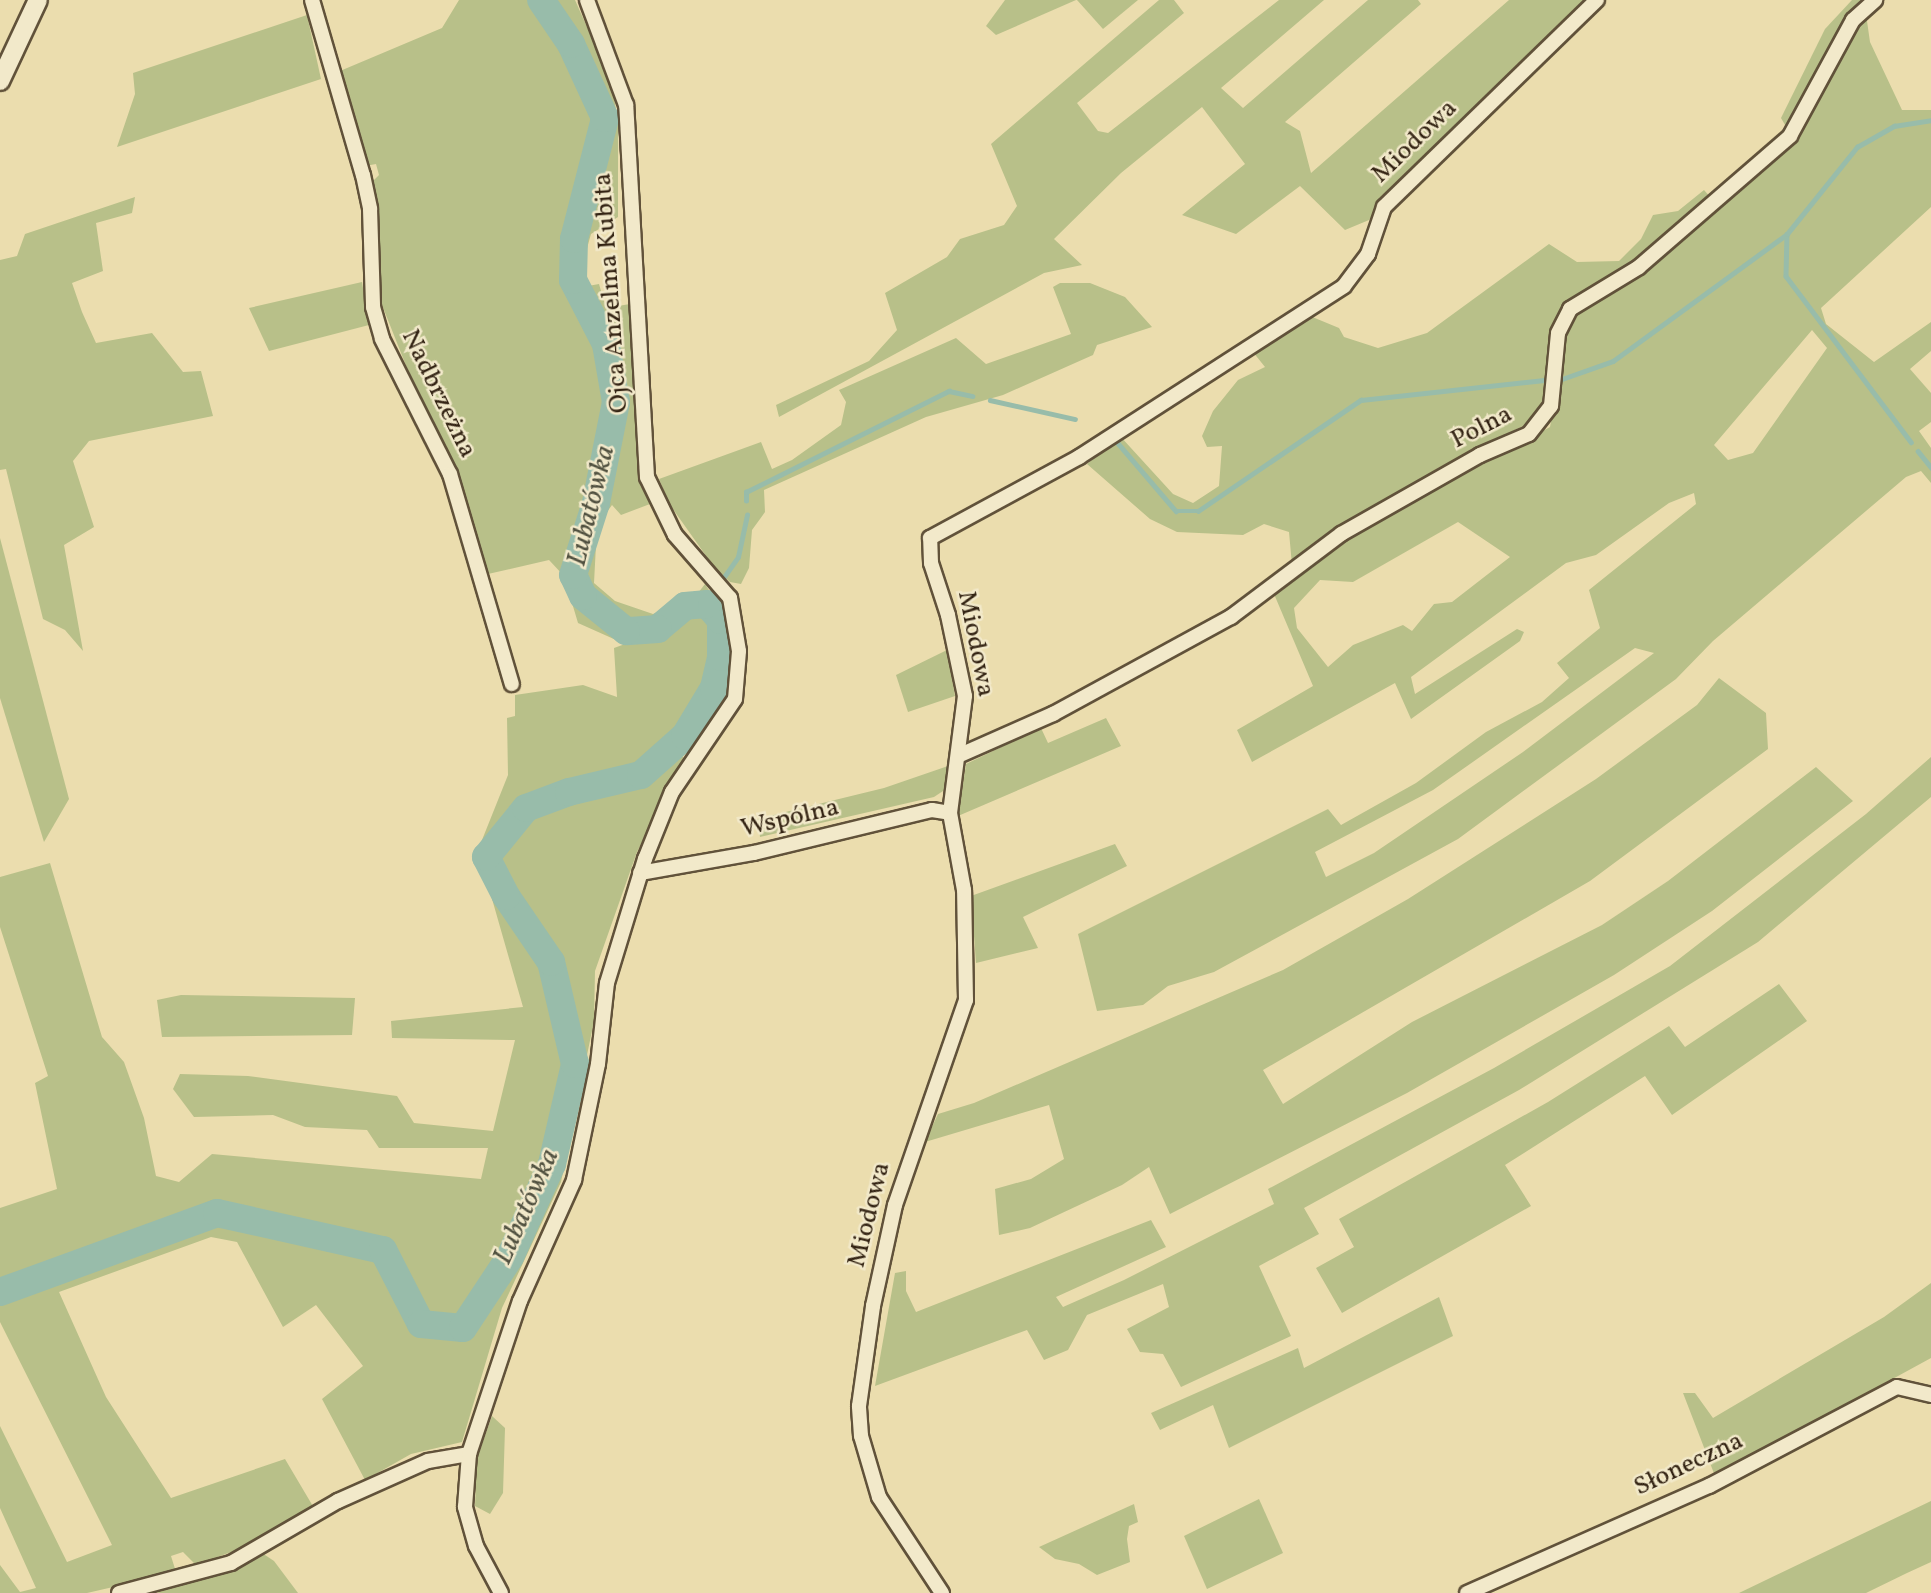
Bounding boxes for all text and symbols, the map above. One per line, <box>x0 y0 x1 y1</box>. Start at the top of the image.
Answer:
street label: Miodowa <box>1366 94 1464 190</box>
street label: Ojca Anzelma Kubita <box>588 172 636 414</box>
street label: Nadbrzeżna <box>394 325 482 463</box>
street label: Polna <box>1446 399 1518 457</box>
water label: Lubatówka <box>561 442 623 570</box>
street label: Miodowa <box>949 588 1001 700</box>
street label: Wspólna <box>738 793 842 845</box>
water label: Lubatówka <box>487 1144 567 1270</box>
street label: Miodowa <box>842 1159 898 1271</box>
street label: Słoneczna <box>1629 1426 1749 1504</box>

